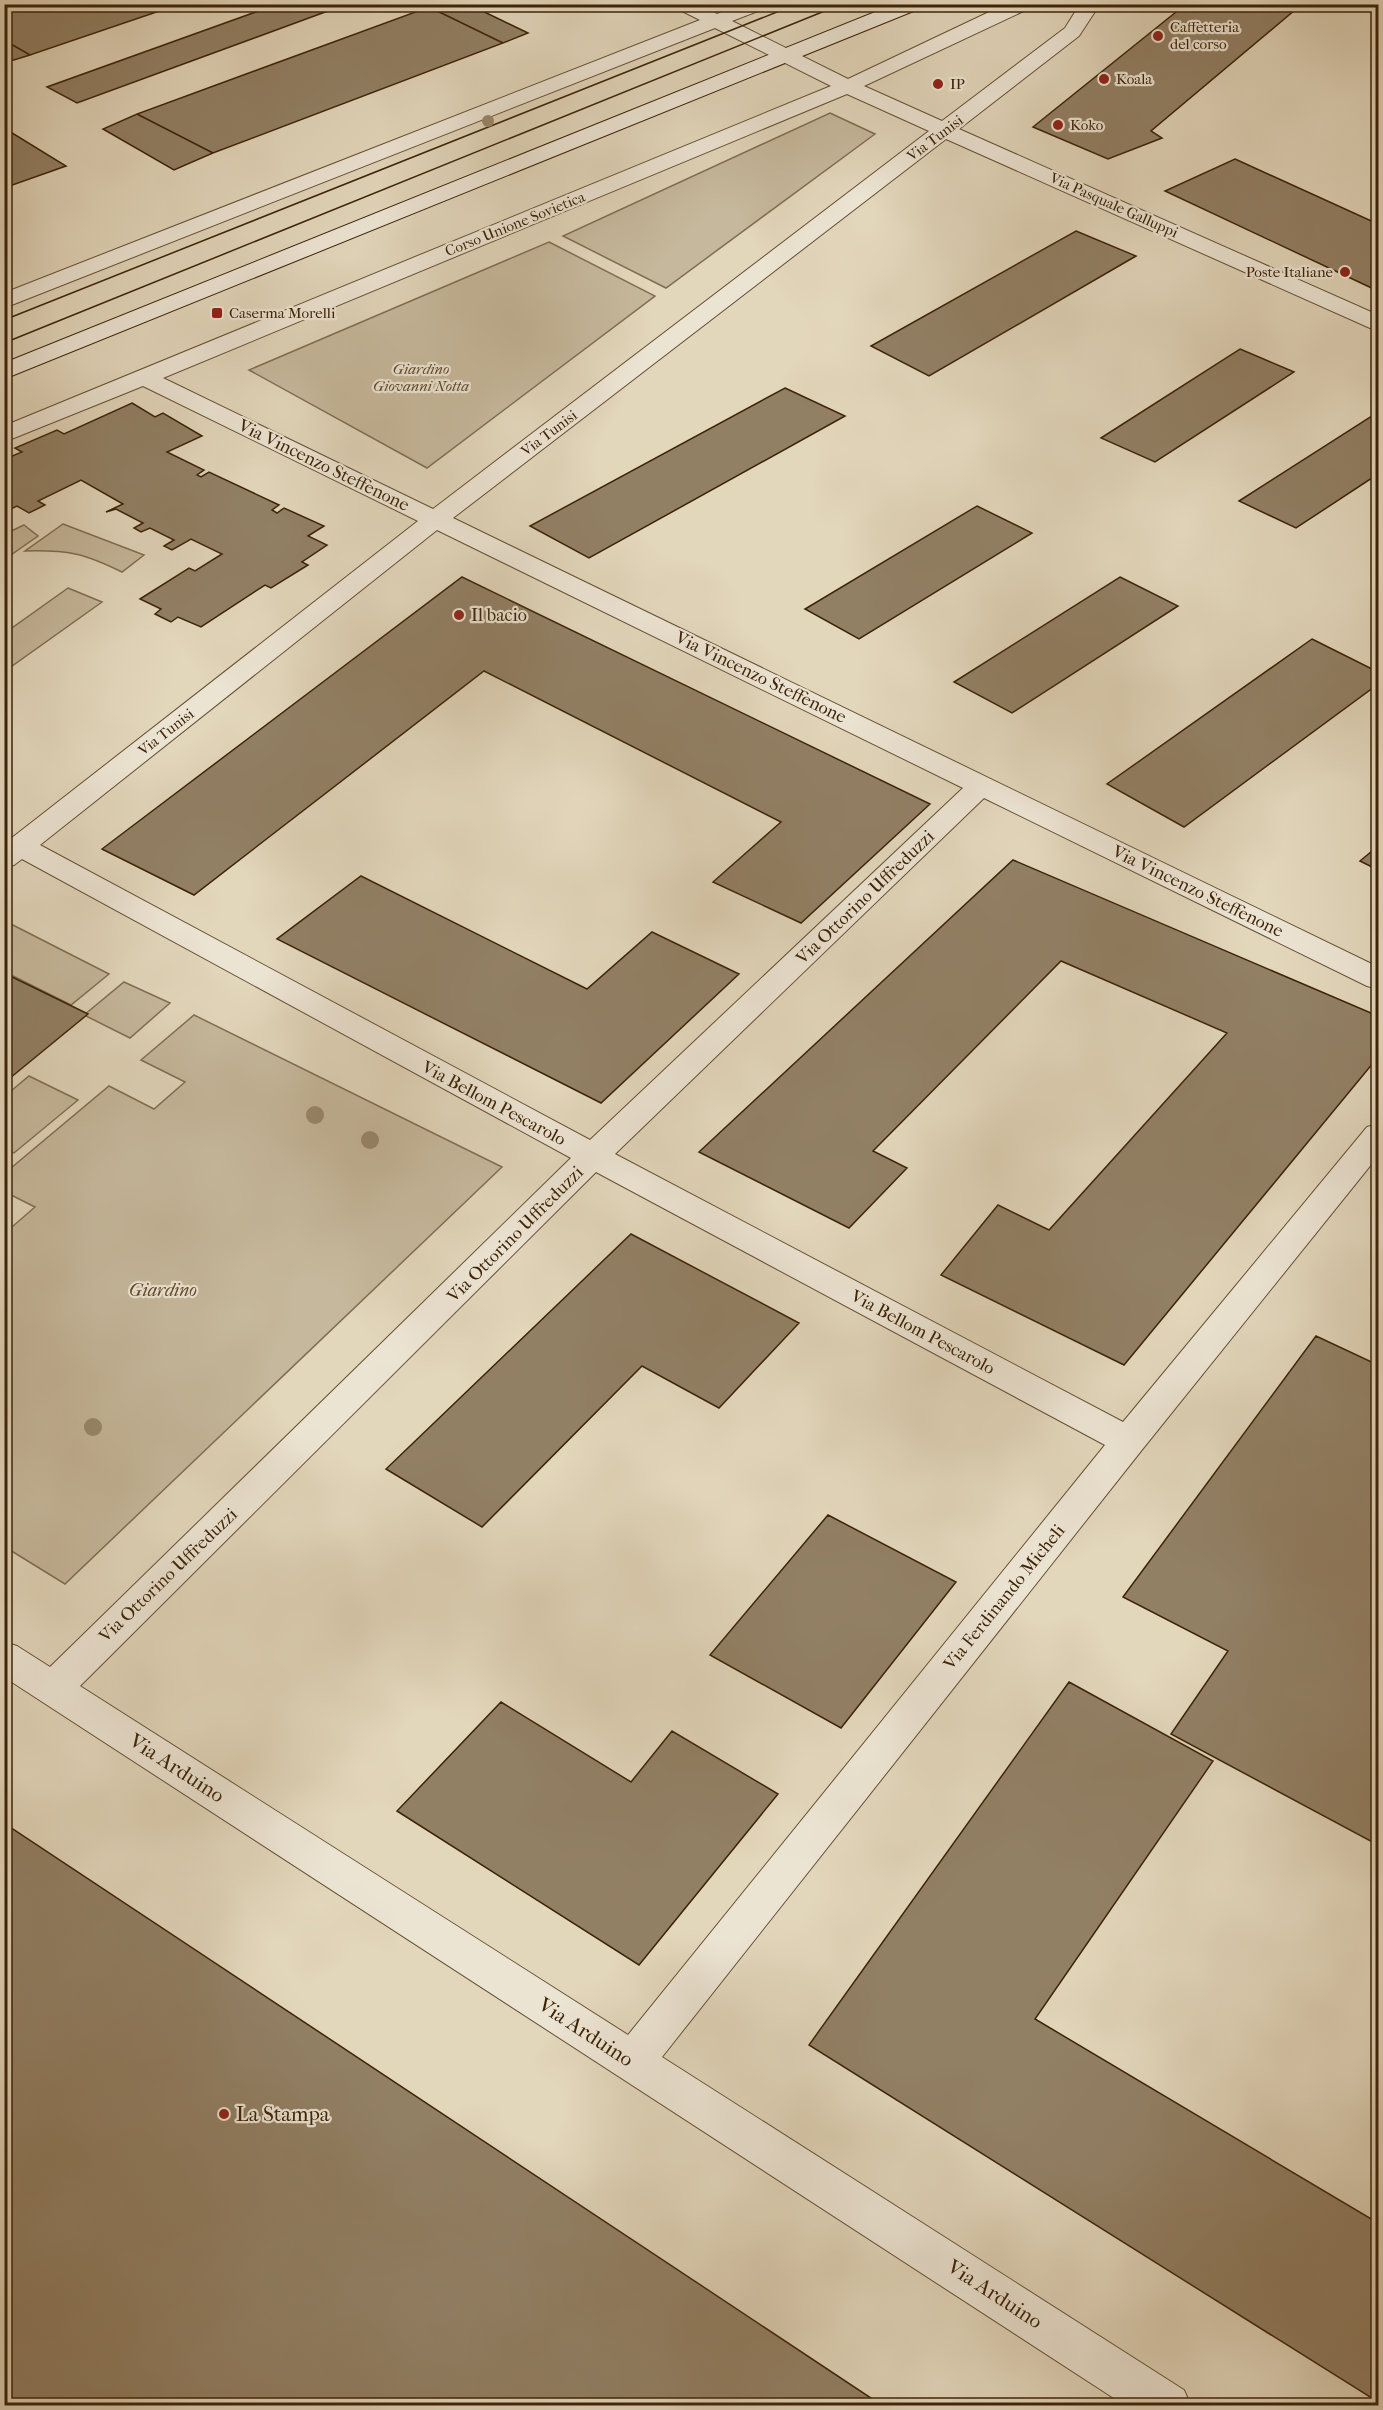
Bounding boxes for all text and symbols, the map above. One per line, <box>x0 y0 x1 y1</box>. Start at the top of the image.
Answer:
place label: Caffetteria del corso <box>1170 18 1240 53</box>
marker: Caffetteria del corso <box>1151 29 1165 43</box>
place label: Koala <box>1116 70 1153 88</box>
marker: Koala <box>1097 72 1111 86</box>
place label: IP <box>950 75 965 93</box>
marker: IP <box>931 77 945 91</box>
street label: Via Tunisi <box>903 111 967 166</box>
place label: Koko <box>1070 116 1104 134</box>
marker: Koko <box>1051 118 1065 132</box>
street label: Via Pasquale Galluppi <box>1046 168 1181 242</box>
street label: Corso Unione Sovietica <box>442 187 589 260</box>
place label: Poste Italiane <box>1246 263 1334 281</box>
marker: Poste Italiane <box>1338 265 1352 279</box>
place label: Caserma Morelli <box>229 304 336 322</box>
marker: Caserma Morelli <box>210 306 224 320</box>
park label: Giardino Giovanni Notta <box>373 360 469 395</box>
street label: Via Tunisi <box>517 406 581 461</box>
street label: Via Vincenzo Steffenone <box>234 414 413 516</box>
place label: Il bacio <box>471 605 527 626</box>
marker: Il bacio <box>452 608 466 622</box>
street label: Via Vincenzo Steffenone <box>671 626 850 728</box>
street label: Via Tunisi <box>134 704 198 760</box>
street label: Via Ottorino Uffreduzzi <box>791 825 939 969</box>
street label: Via Vincenzo Steffenone <box>1108 840 1287 942</box>
street label: Via Bellom Pescarolo <box>417 1056 569 1150</box>
street label: Via Ottorino Uffreduzzi <box>442 1161 588 1307</box>
park label: Giardino <box>129 1280 197 1301</box>
street label: Via Bellom Pescarolo <box>846 1285 998 1379</box>
street label: Via Ottorino Uffreduzzi <box>94 1503 242 1647</box>
street label: Via Ferdinando Micheli <box>939 1520 1070 1675</box>
street label: Via Arduino <box>124 1728 229 1808</box>
street label: Via Arduino <box>533 1992 638 2072</box>
place label: La Stampa <box>236 2102 330 2126</box>
marker: La Stampa <box>217 2107 231 2121</box>
street label: Via Arduino <box>942 2254 1047 2334</box>

